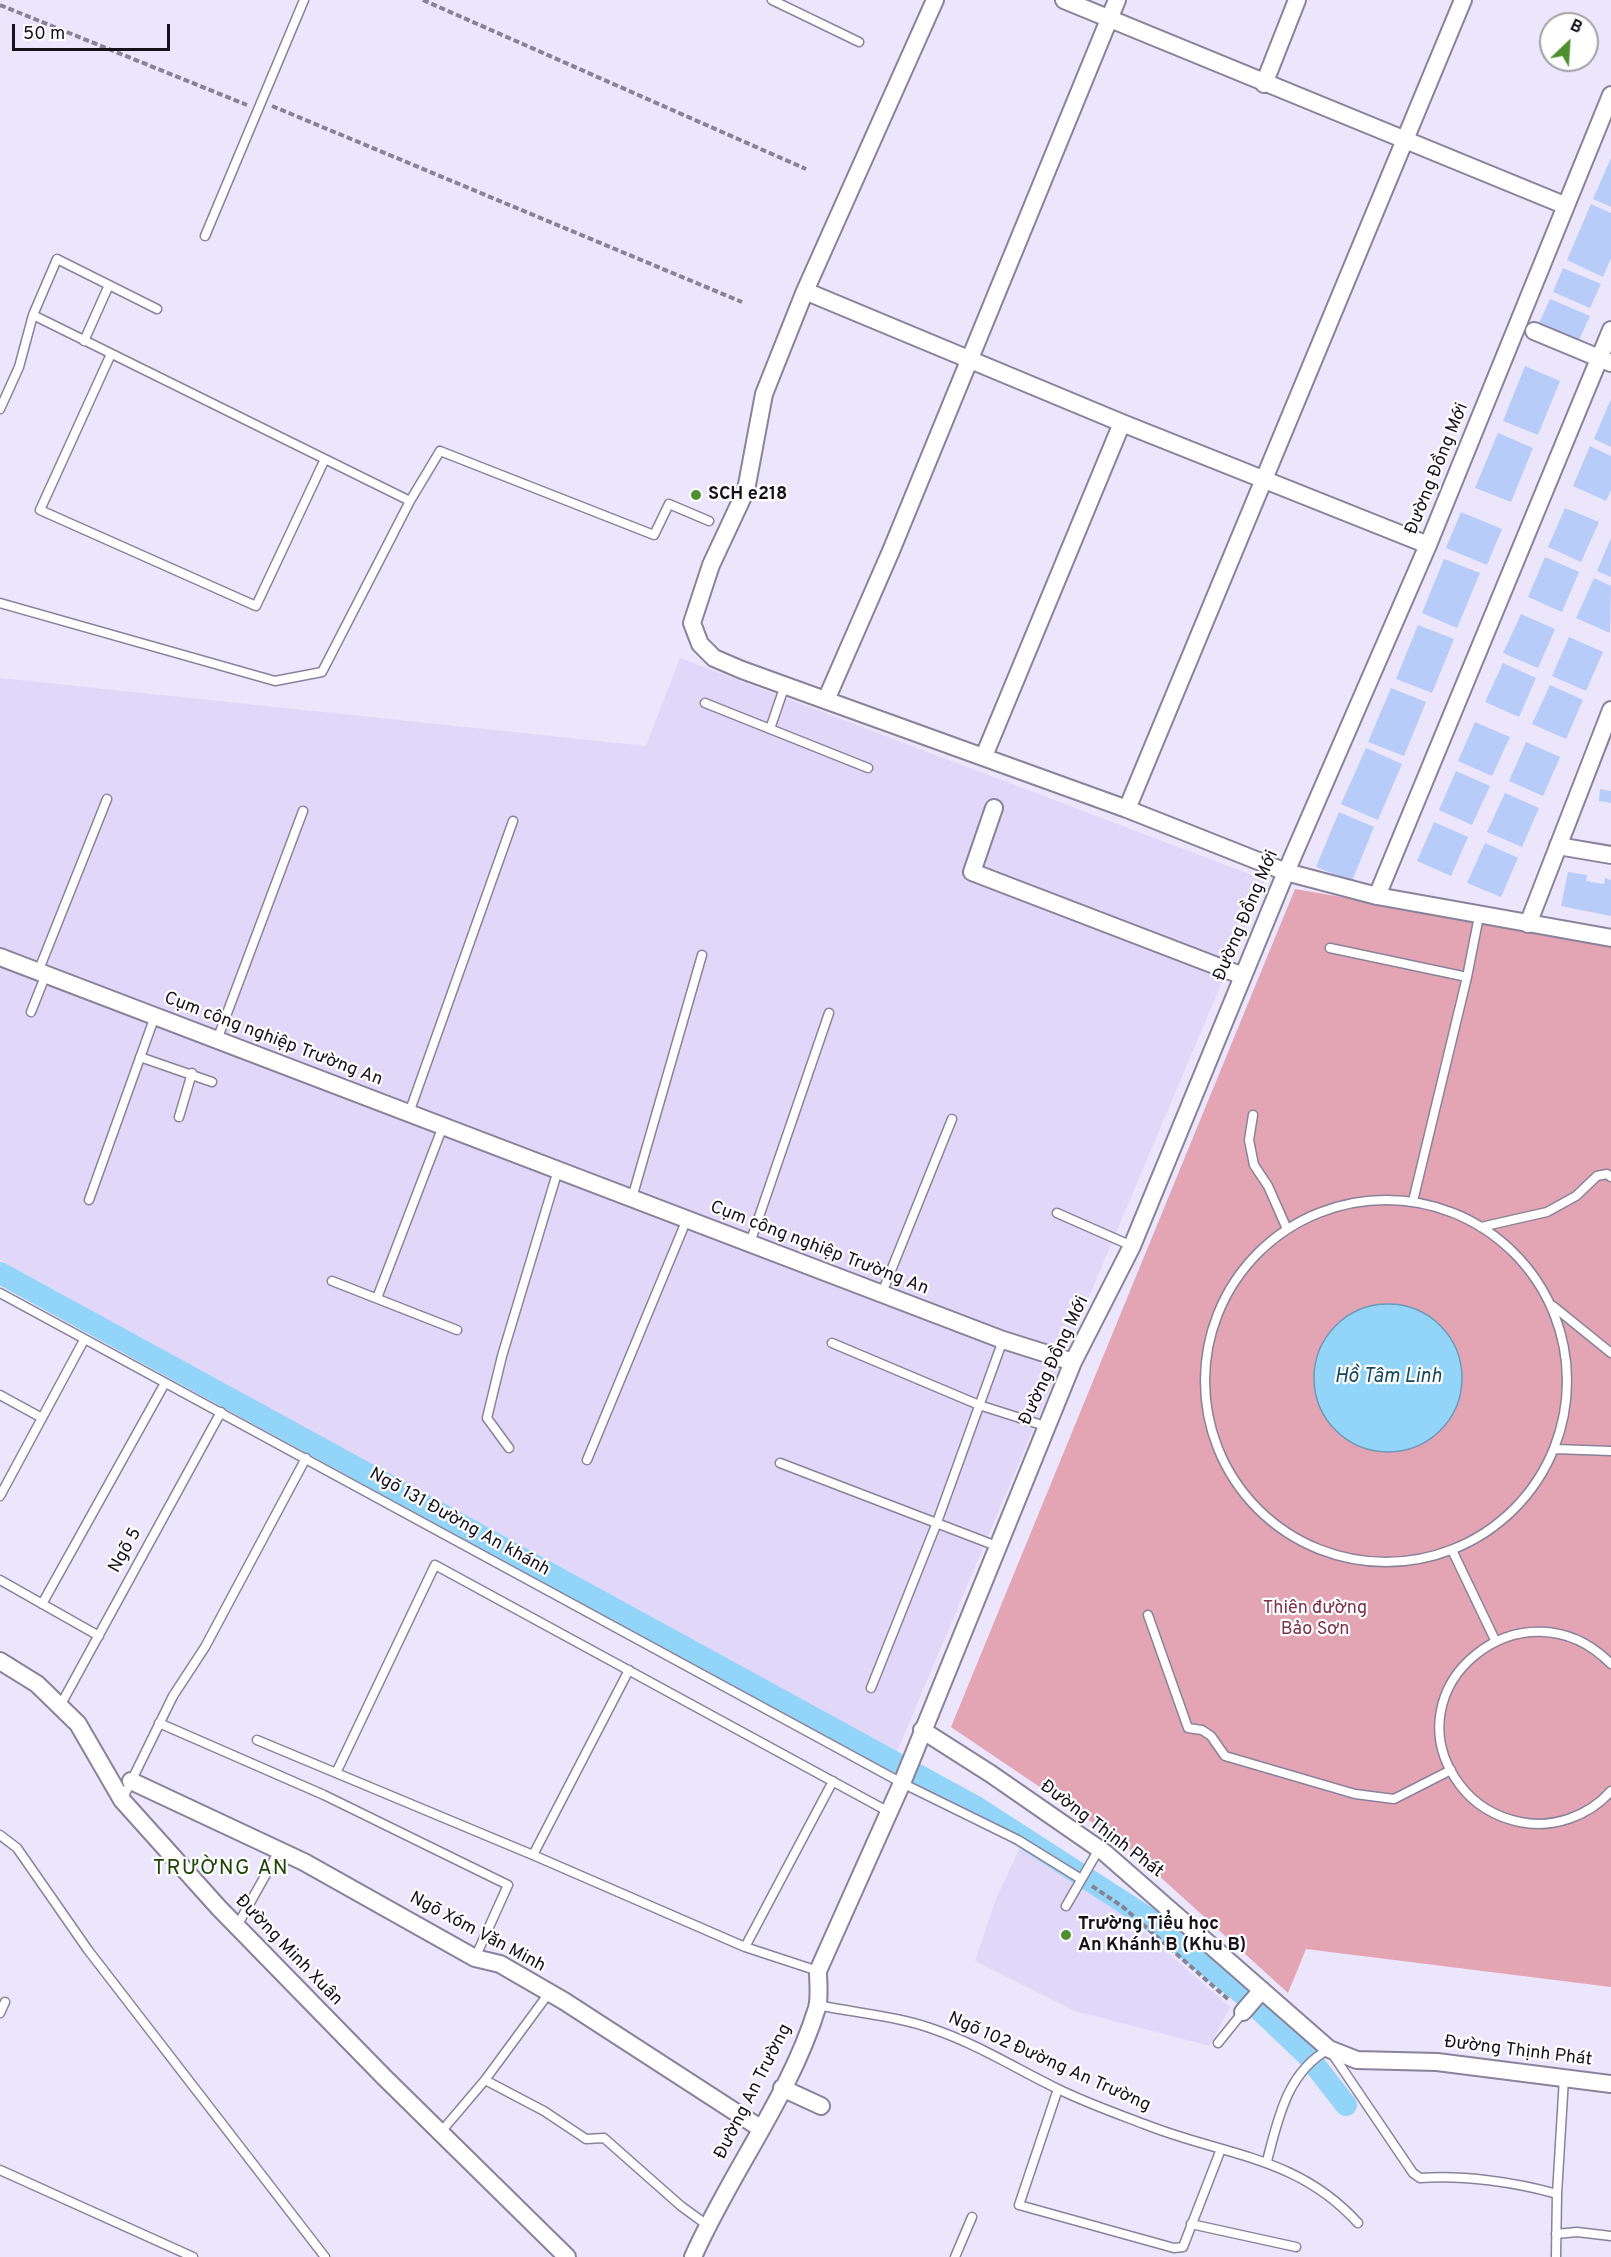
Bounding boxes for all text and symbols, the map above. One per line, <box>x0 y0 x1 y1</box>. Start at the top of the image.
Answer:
scale bar <box>15 12 172 50</box>
north arrow <box>1539 12 1599 72</box>
text: B <box>1567 16 1585 39</box>
text: 50 m <box>23 23 65 46</box>
street label: Đường Đồng Mới <box>1402 400 1474 538</box>
place label: SCH e218 <box>708 484 787 506</box>
marker: SCH e218 <box>689 488 703 502</box>
street label: Đường Đồng Mới <box>1210 847 1284 985</box>
street label: Cụm công nghiệp Trường An <box>161 988 385 1092</box>
street label: Cụm công nghiệp Trường An <box>707 1197 931 1301</box>
street label: Đường Đồng Mới <box>1016 1293 1094 1429</box>
water label: Hồ Tâm Linh <box>1334 1366 1442 1390</box>
street label: Ngõ 131 Đường An khánh <box>365 1464 553 1582</box>
street label: Ngõ 5 <box>105 1525 147 1577</box>
park label: Thiên đường Bảo Sơn <box>1263 1598 1367 1640</box>
street label: Đường Thịnh Phát <box>1035 1777 1167 1883</box>
district label: TRƯỜNG AN <box>153 1857 289 1883</box>
street label: Ngõ Xóm Văn Minh <box>405 1888 549 1978</box>
street label: Đường Minh Xuân <box>230 1891 346 2011</box>
place label: Trường Tiểu học An Khánh B (Khu B) <box>1078 1914 1246 1956</box>
marker: Trường Tiểu học An Khánh B (Khu B) <box>1059 1928 1073 1942</box>
street label: Ngõ 102 Đường An Trường <box>944 2008 1154 2118</box>
street label: Đường An Trường <box>711 2021 797 2163</box>
street label: Đường Thịnh Phát <box>1443 2032 1593 2072</box>

